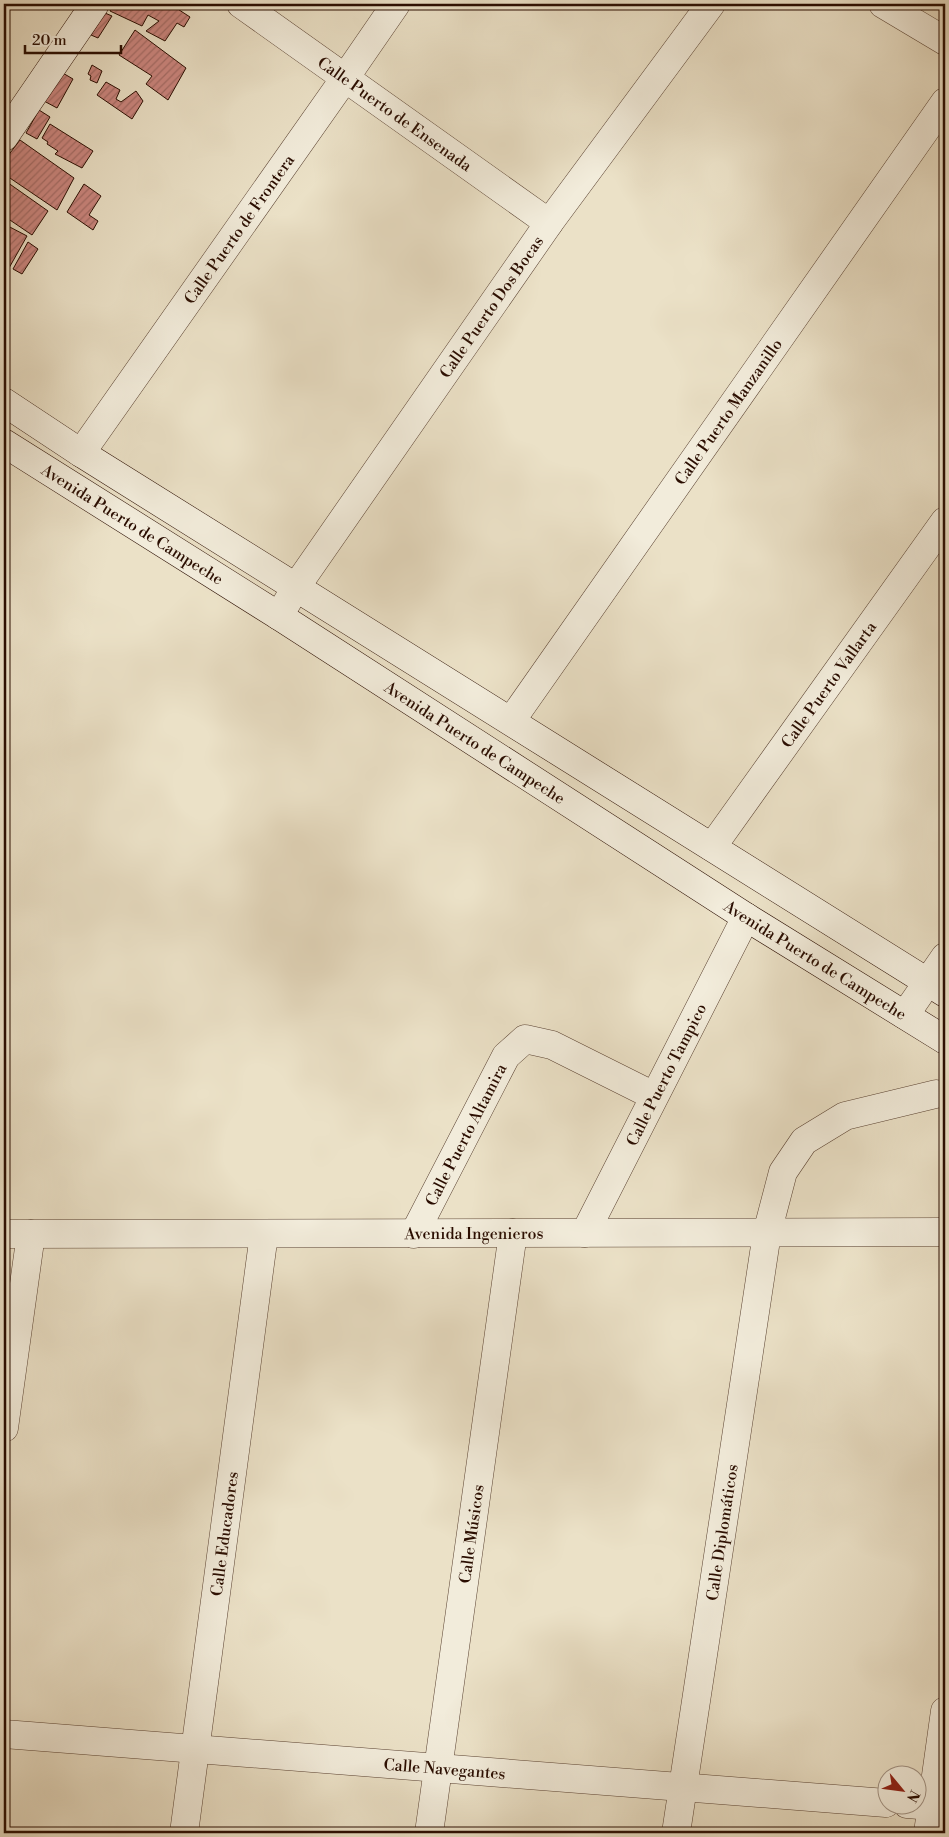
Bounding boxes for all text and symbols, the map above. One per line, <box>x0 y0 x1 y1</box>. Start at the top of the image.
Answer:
scale bar <box>25 22 121 54</box>
text: 20 m <box>32 31 67 50</box>
street label: Calle Puerto de Ensenada <box>313 53 476 176</box>
street label: Calle Puerto de Frontera <box>180 150 300 308</box>
street label: Calle Puerto Dos Bocas <box>435 232 548 382</box>
street label: Calle Puerto Manzanillo <box>671 335 787 489</box>
street label: Avenida Puerto de Campeche <box>37 460 227 590</box>
street label: Calle Puerto Vallarta <box>777 617 882 752</box>
street label: Avenida Puerto de Campeche <box>379 677 569 809</box>
street label: Avenida Puerto de Campeche <box>719 896 910 1025</box>
street label: Calle Puerto Tampico <box>622 1000 711 1150</box>
street label: Calle Puerto Altamira <box>421 1060 512 1210</box>
street label: Avenida Ingenieros <box>404 1224 543 1244</box>
street label: Calle Diplomáticos <box>702 1463 743 1602</box>
street label: Calle Educadores <box>207 1470 243 1597</box>
street label: Calle Músicos <box>455 1483 489 1585</box>
street label: Calle Navegantes <box>383 1755 506 1784</box>
north arrow <box>876 1764 926 1814</box>
text: N <box>902 1787 923 1805</box>

